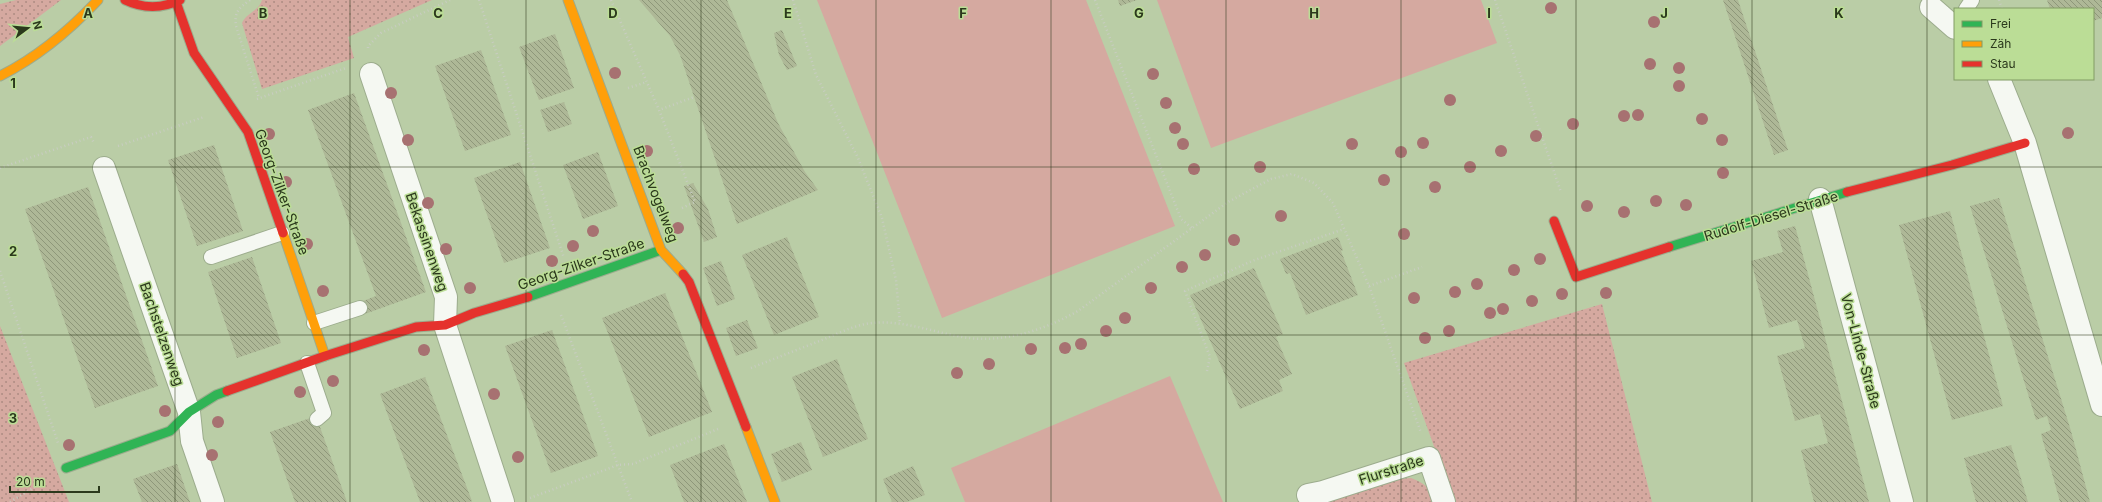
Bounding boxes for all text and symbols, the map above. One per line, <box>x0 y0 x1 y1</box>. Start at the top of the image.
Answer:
text: A <box>83 5 93 21</box>
text: B <box>259 5 268 21</box>
text: C <box>433 5 443 21</box>
text: D <box>608 5 618 21</box>
text: E <box>784 5 792 21</box>
text: F <box>959 5 967 21</box>
text: G <box>1134 5 1144 21</box>
text: H <box>1309 5 1319 21</box>
text: I <box>1487 5 1491 21</box>
text: J <box>1660 5 1668 21</box>
text: K <box>1834 5 1844 21</box>
north arrow <box>8 8 48 48</box>
legend <box>1954 8 2094 80</box>
text: Frei <box>1990 16 2011 31</box>
text: N <box>30 19 45 31</box>
text: Zäh <box>1990 36 2011 51</box>
text: Stau <box>1990 56 2016 71</box>
text: 1 <box>10 75 16 91</box>
street label: Georg-Zilker-Straße <box>252 127 313 257</box>
street label: Brachvogelweg <box>630 143 683 245</box>
street label: Rudolf-Diesel-Straße <box>1702 187 1840 244</box>
street label: Bekassinenweg <box>403 190 452 294</box>
street label: Georg-Zilker-Straße <box>515 234 646 293</box>
text: 2 <box>9 243 17 259</box>
street label: Bachstelzenweg <box>137 280 188 388</box>
street label: Von-Linde-Straße <box>1838 292 1885 410</box>
text: 3 <box>9 410 17 426</box>
street label: Flurstraße <box>1356 451 1425 488</box>
scale bar <box>10 468 99 494</box>
text: 20 m <box>16 474 45 489</box>

